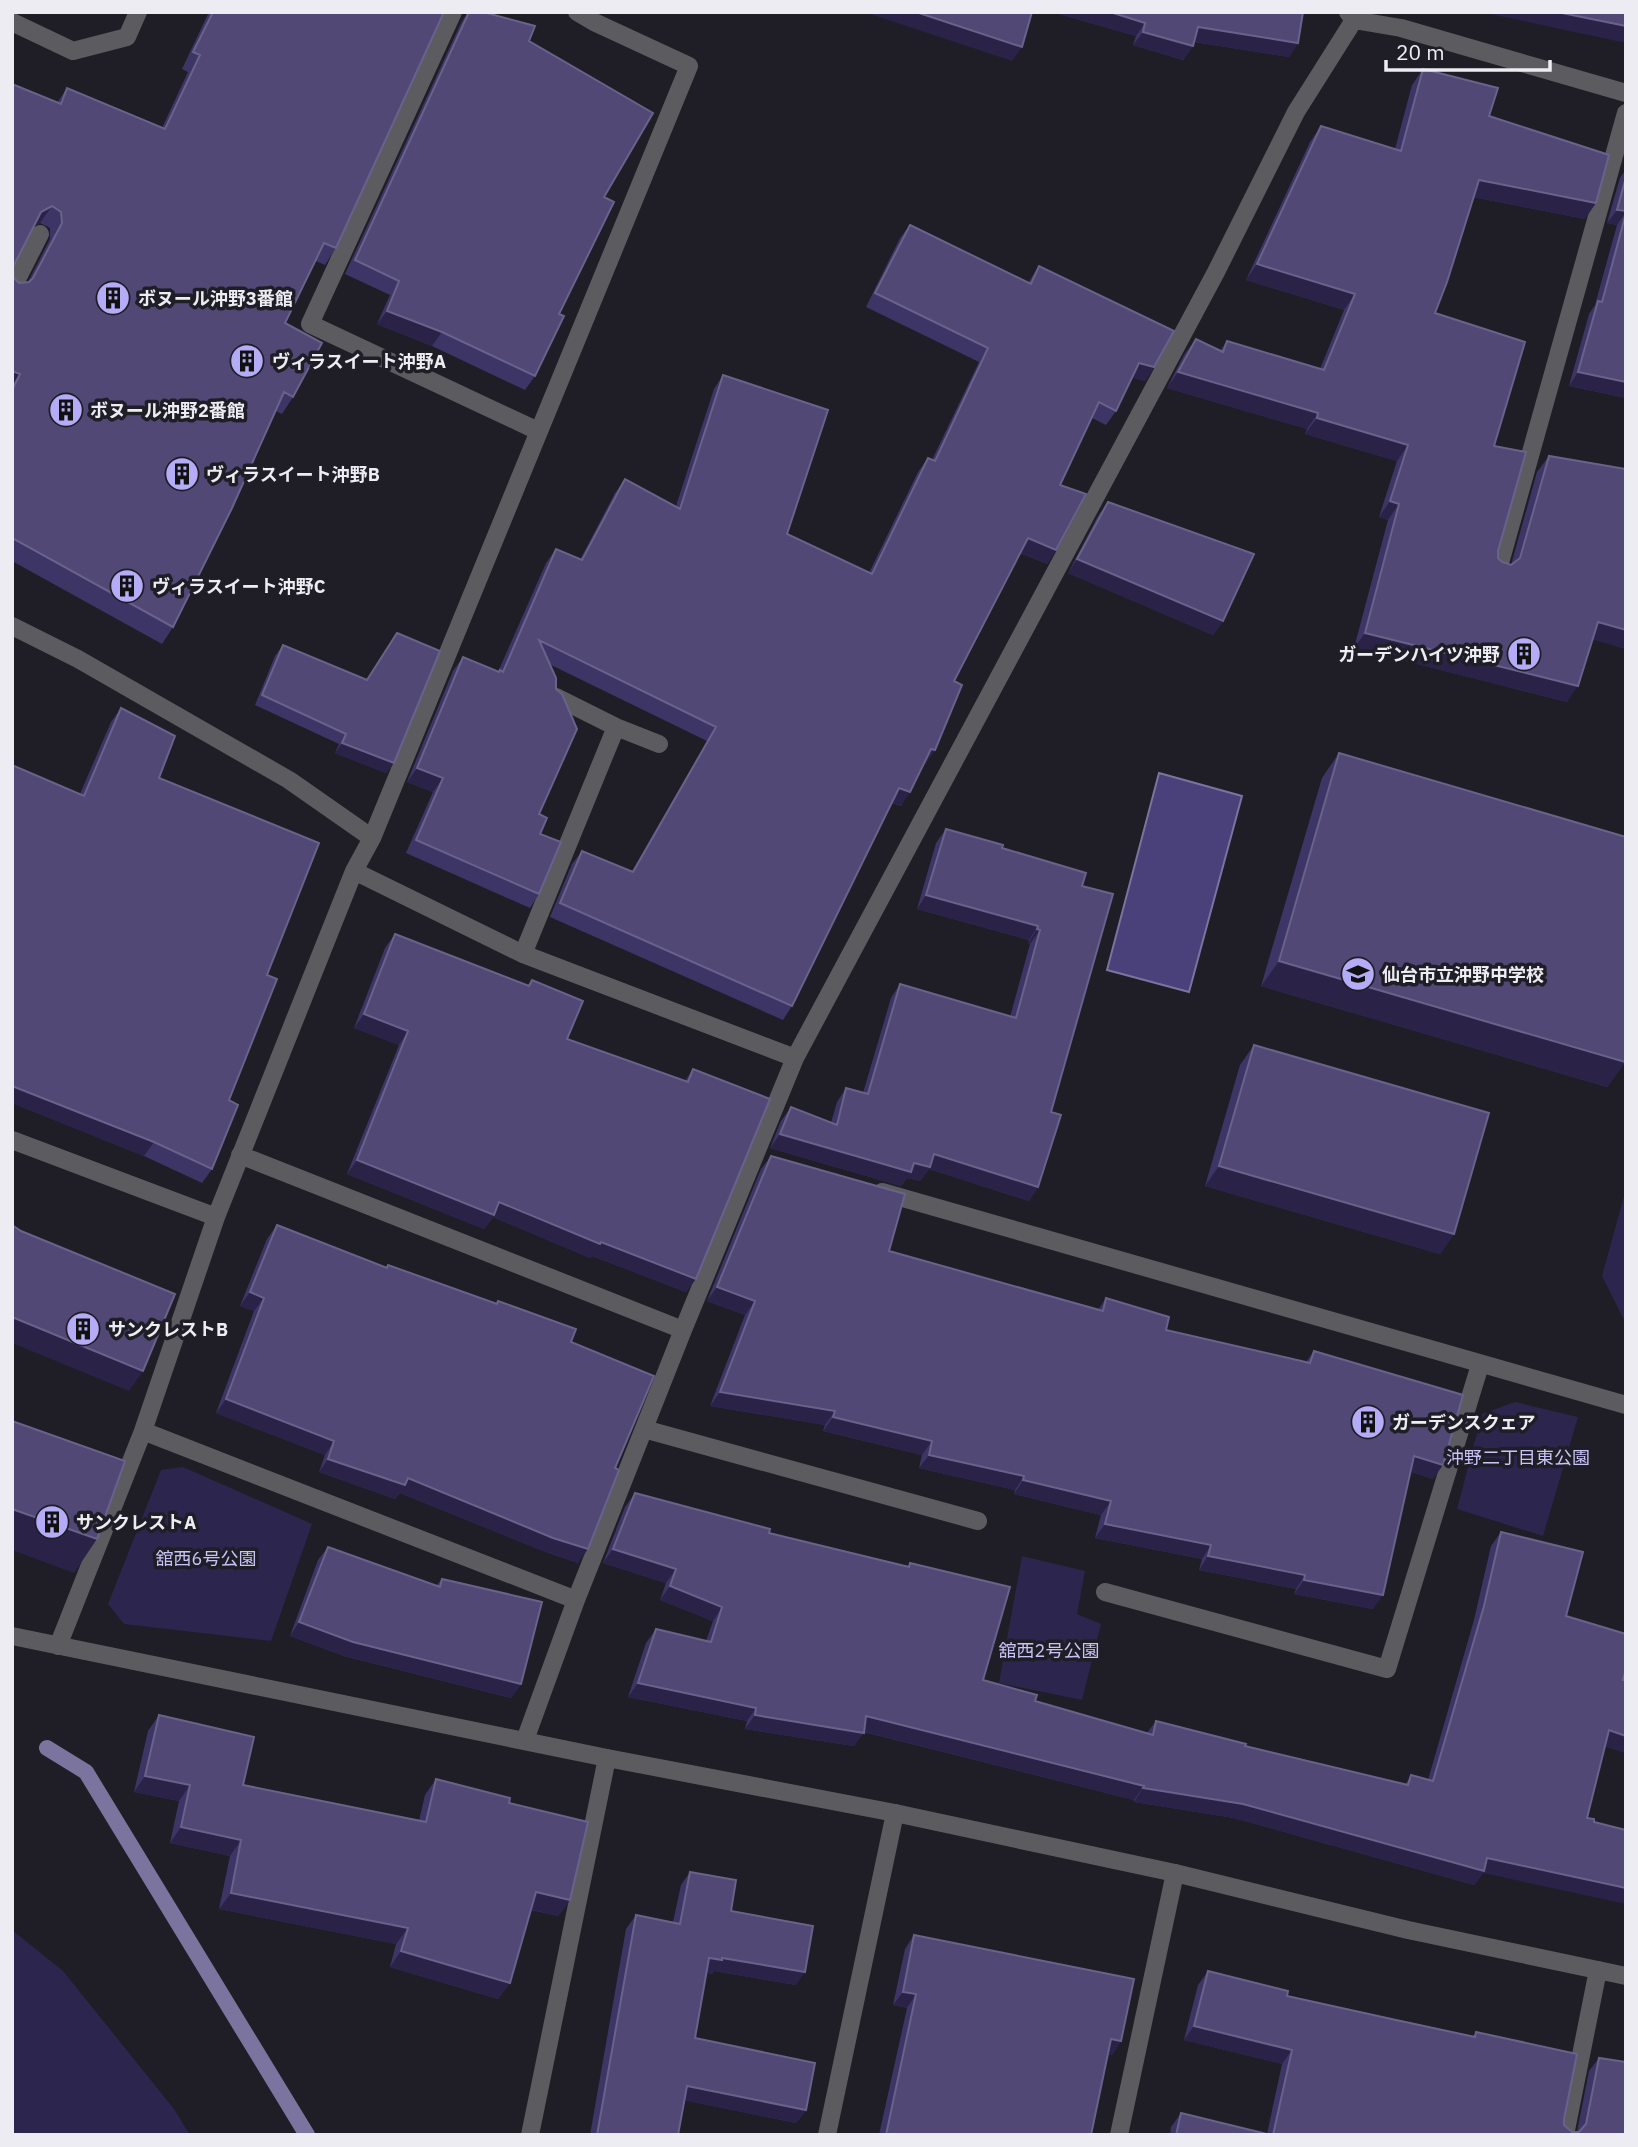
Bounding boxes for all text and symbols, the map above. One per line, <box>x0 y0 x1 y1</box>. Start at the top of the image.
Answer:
scale bar <box>1386 28 1550 72</box>
text: 20 m <box>1396 38 1445 66</box>
building icon: ボヌール沖野3番館 <box>94 279 132 317</box>
place label: ボヌール沖野3番館 <box>138 287 293 310</box>
building icon: ヴィラスイート沖野A <box>228 342 266 380</box>
place label: ヴィラスイート沖野A <box>272 350 446 373</box>
building icon: ボヌール沖野2番館 <box>47 391 85 429</box>
place label: ボヌール沖野2番館 <box>90 399 245 422</box>
building icon: ヴィラスイート沖野B <box>163 455 201 493</box>
place label: ヴィラスイート沖野B <box>206 463 380 486</box>
building icon: ヴィラスイート沖野C <box>108 567 146 605</box>
place label: ヴィラスイート沖野C <box>152 575 326 598</box>
building icon: ガーデンハイツ沖野 <box>1505 635 1543 673</box>
place label: ガーデンハイツ沖野 <box>1338 643 1500 666</box>
school or university icon: 仙台市立沖野中学校 <box>1339 955 1377 993</box>
place label: 仙台市立沖野中学校 <box>1382 963 1544 986</box>
building icon: サンクレストB <box>64 1310 102 1348</box>
place label: サンクレストB <box>108 1318 228 1341</box>
building icon: ガーデンスクェア <box>1349 1403 1387 1441</box>
place label: ガーデンスクェア <box>1392 1411 1535 1434</box>
park label: 沖野二丁目東公園 <box>1446 1446 1590 1469</box>
building icon: サンクレストA <box>33 1503 71 1541</box>
place label: サンクレストA <box>76 1511 196 1534</box>
park label: 舘西6号公園 <box>156 1547 256 1570</box>
park label: 舘西2号公園 <box>999 1639 1099 1662</box>

